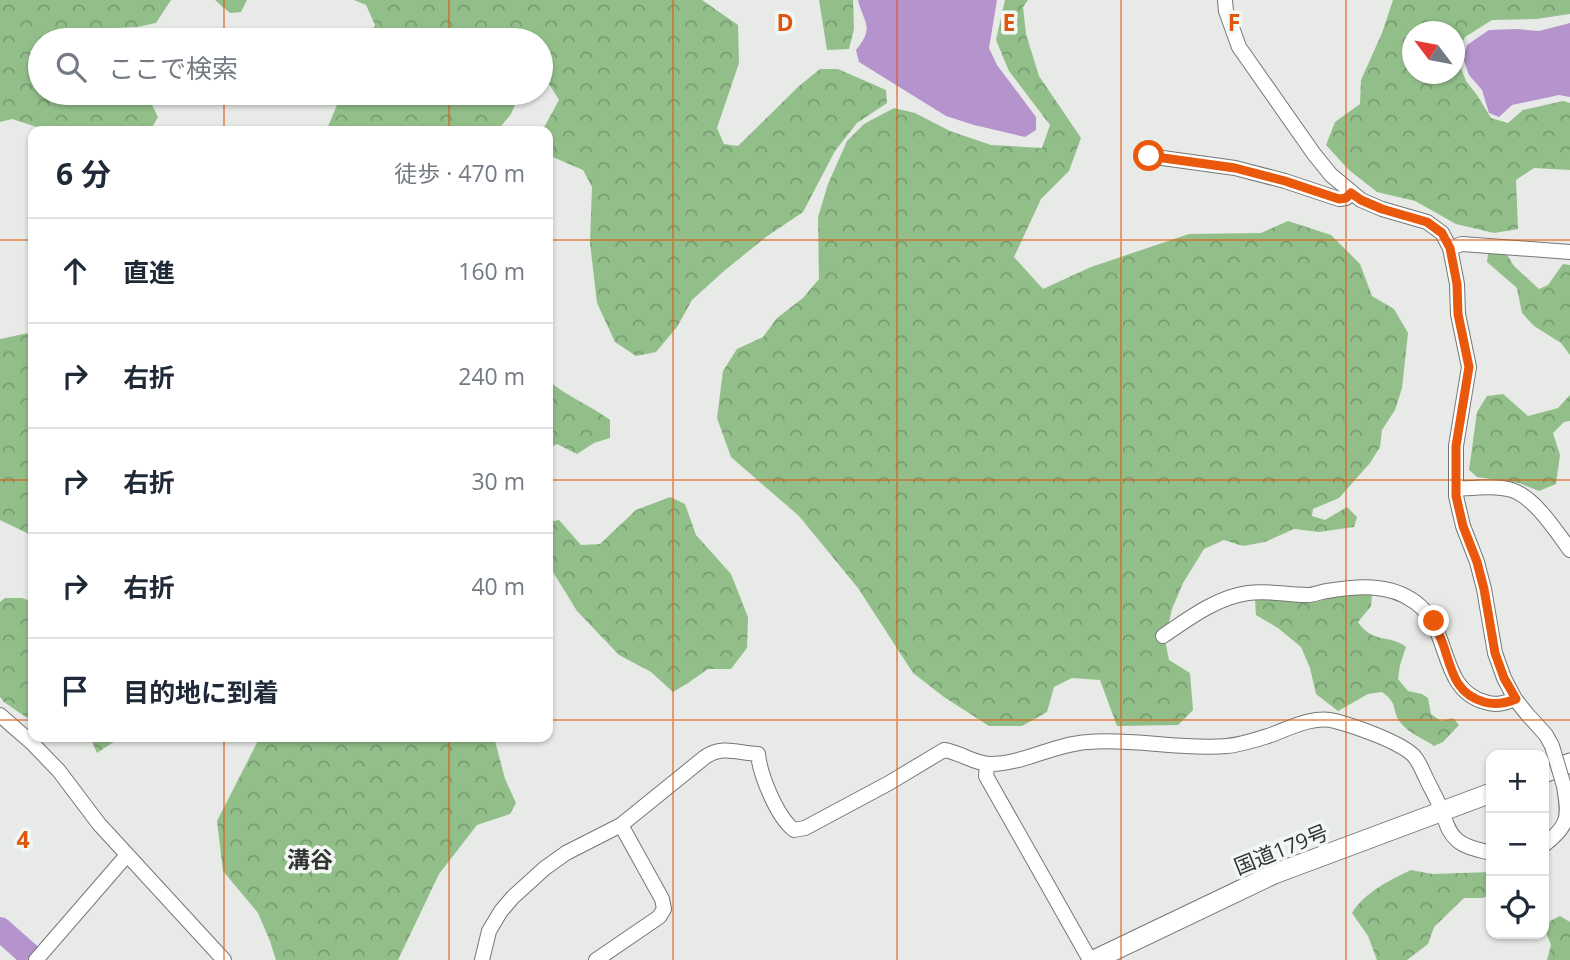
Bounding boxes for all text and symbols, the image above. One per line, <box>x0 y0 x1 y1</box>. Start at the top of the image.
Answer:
text: D <box>776 6 794 38</box>
text: E <box>1003 6 1015 38</box>
text: F <box>1228 6 1240 38</box>
north arrow <box>1402 21 1465 84</box>
search box <box>28 28 553 105</box>
icon: search <box>52 48 90 86</box>
text: ここで検索 <box>108 50 238 86</box>
route start <box>1133 140 1164 171</box>
text: 6 分 <box>56 153 111 194</box>
text: 徒歩 · 470 m <box>394 157 525 189</box>
icon: ahead <box>56 252 94 290</box>
text: 直進 <box>123 254 175 290</box>
text: 160 m <box>458 255 525 287</box>
icon: right <box>56 357 94 395</box>
text: 右折 <box>123 359 175 395</box>
text: 240 m <box>458 360 525 392</box>
icon: right <box>56 462 94 500</box>
text: 右折 <box>123 464 175 500</box>
text: 30 m <box>471 465 525 497</box>
icon: right <box>56 567 94 605</box>
text: 右折 <box>123 569 175 605</box>
text: 40 m <box>471 570 525 602</box>
route end <box>1418 605 1449 636</box>
icon: arrive <box>56 672 94 710</box>
text: 目的地に到着 <box>123 674 279 710</box>
map controls <box>1486 750 1549 939</box>
button: + <box>1486 750 1549 813</box>
button: − <box>1486 813 1549 876</box>
street label: 国道179号 <box>1230 817 1332 881</box>
text: 4 <box>16 823 30 855</box>
district label: 溝谷 <box>287 843 333 875</box>
button: locate <box>1486 876 1549 939</box>

